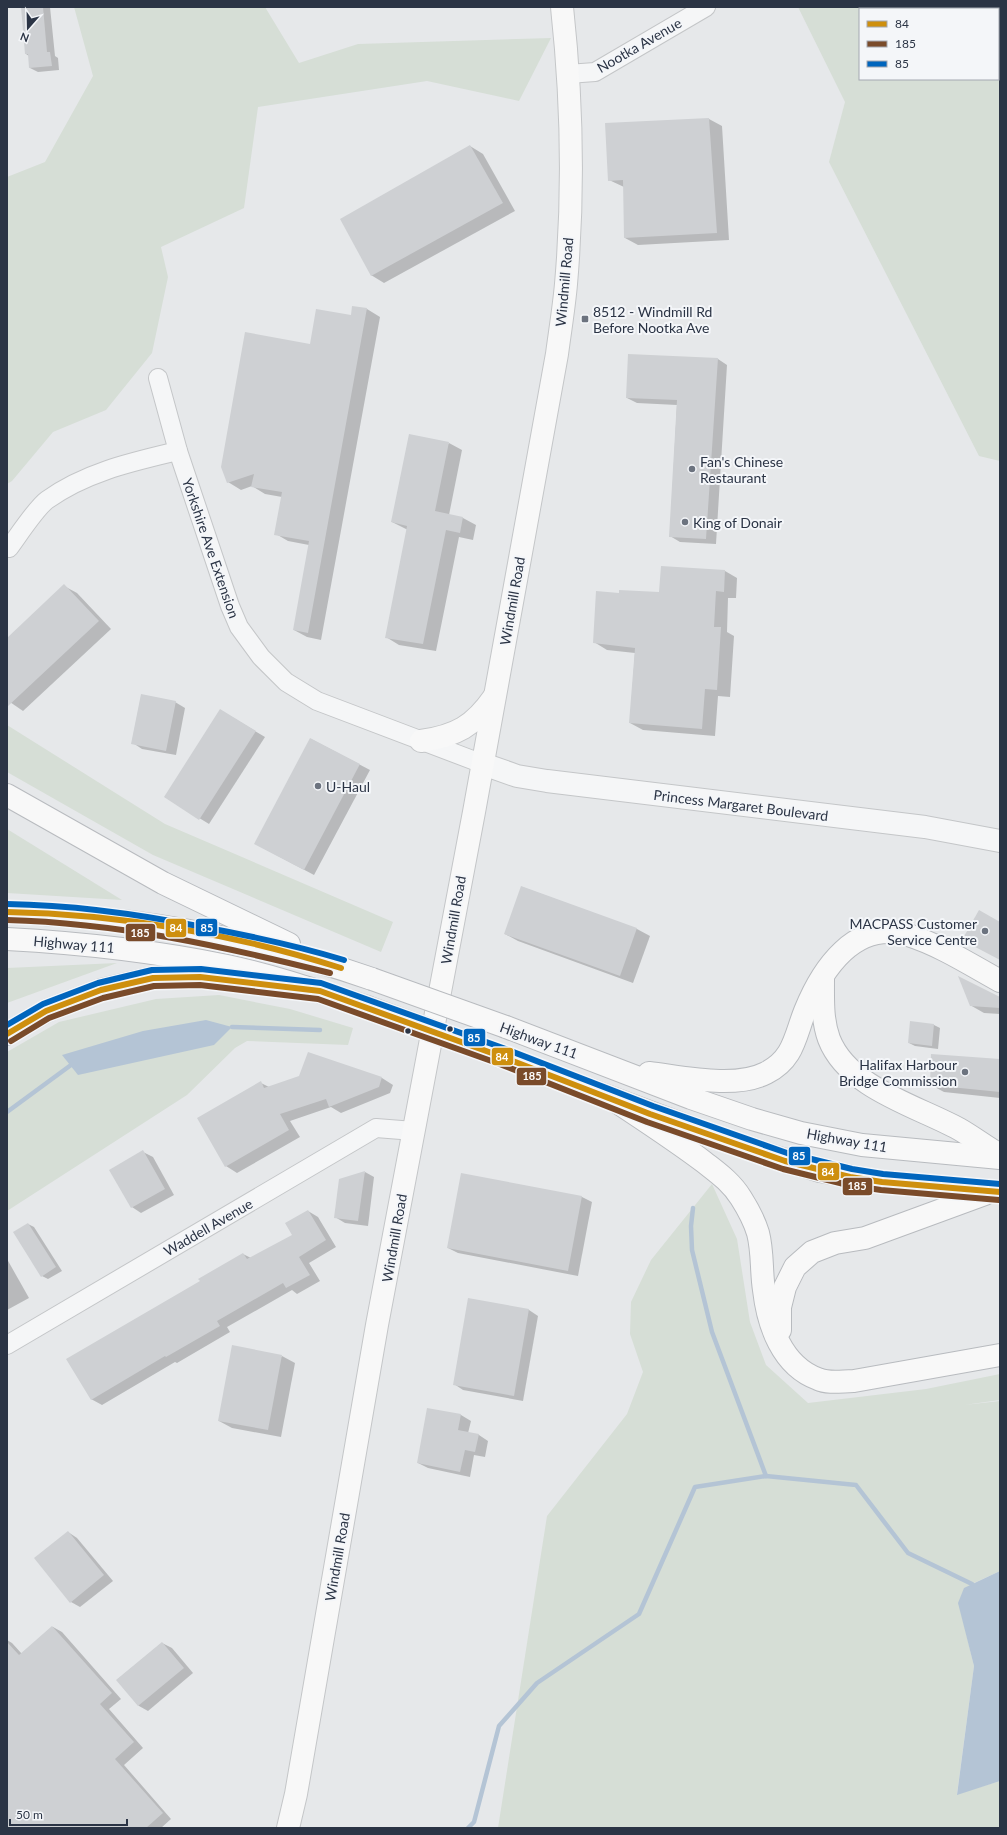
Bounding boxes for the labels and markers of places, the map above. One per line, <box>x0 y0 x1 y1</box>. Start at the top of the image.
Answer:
place label: 8512 - Windmill Rd Before Nootka Ave <box>593 303 712 336</box>
marker: 8512 - Windmill Rd Before Nootka Ave <box>580 314 590 324</box>
place label: Fan's Chinese Restaurant <box>700 453 783 486</box>
marker: Fan's Chinese Restaurant <box>687 464 697 474</box>
place label: King of Donair <box>693 514 782 531</box>
marker: King of Donair <box>680 517 690 527</box>
place label: U-Haul <box>326 778 370 795</box>
marker: U-Haul <box>313 781 323 791</box>
place label: MACPASS Customer Service Centre <box>849 915 977 948</box>
marker: MACPASS Customer Service Centre <box>980 926 990 936</box>
unlabelled marker <box>445 1024 455 1034</box>
unlabelled marker <box>403 1026 413 1036</box>
place label: Halifax Harbour Bridge Commission <box>839 1056 957 1089</box>
marker: Halifax Harbour Bridge Commission <box>960 1067 970 1077</box>

